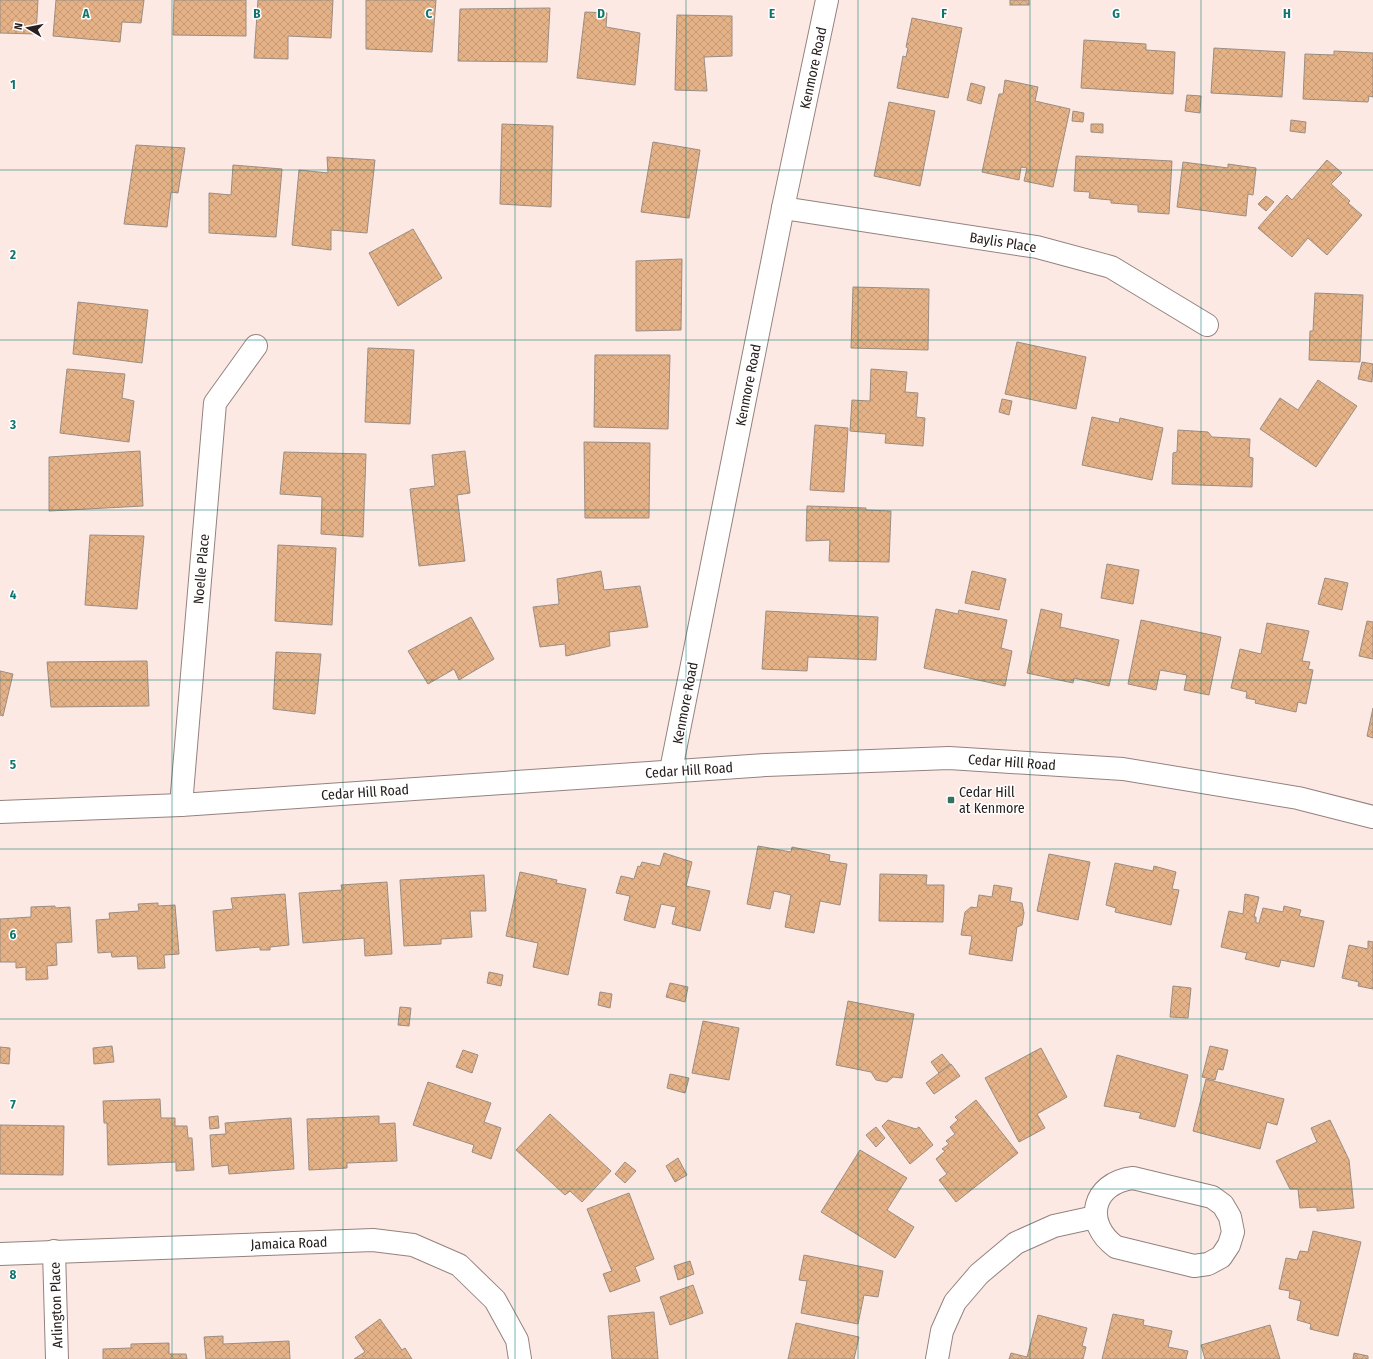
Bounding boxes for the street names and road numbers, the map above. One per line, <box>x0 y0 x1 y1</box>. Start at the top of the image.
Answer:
street label: Kenmore Road <box>797 26 830 111</box>
street label: Baylis Place <box>968 229 1038 256</box>
street label: Kenmore Road <box>732 343 765 428</box>
street label: Noelle Place <box>190 533 213 605</box>
street label: Kenmore Road <box>669 661 702 746</box>
street label: Cedar Hill Road <box>967 751 1056 774</box>
street label: Cedar Hill Road <box>645 759 734 782</box>
street label: Cedar Hill Road <box>321 781 410 804</box>
street label: Jamaica Road <box>250 1234 328 1253</box>
street label: Arlington Place <box>46 1262 66 1348</box>

